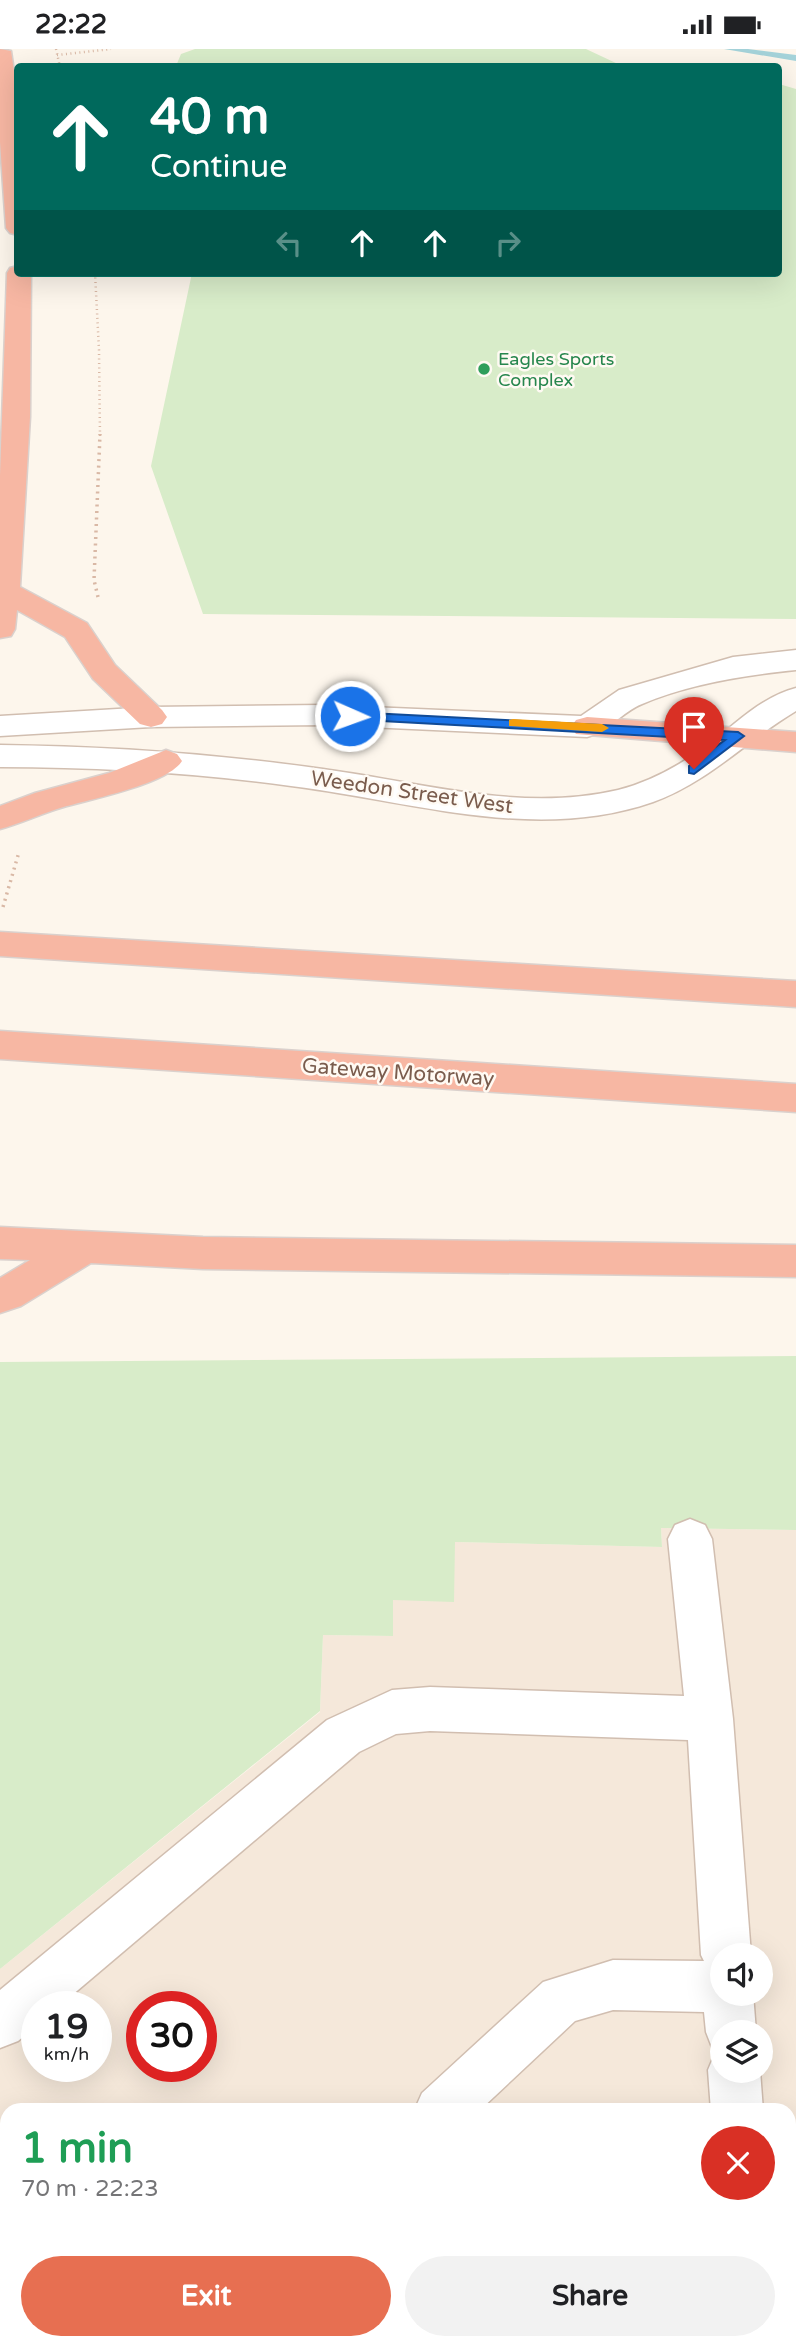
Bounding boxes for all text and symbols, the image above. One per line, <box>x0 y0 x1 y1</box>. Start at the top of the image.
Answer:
text: 22:22 <box>35 9 107 40</box>
text: 40 m <box>150 88 269 147</box>
icon: ahead <box>35 91 126 182</box>
text: Continue <box>150 148 287 186</box>
icon: left <box>270 224 308 262</box>
icon: ahead <box>343 224 381 262</box>
icon: ahead <box>416 224 454 262</box>
icon: right <box>489 224 527 262</box>
place label: Eagles Sports Complex <box>498 348 614 391</box>
marker: Eagles Sports Complex <box>476 361 492 377</box>
position arrow <box>313 679 387 753</box>
pin <box>664 697 724 769</box>
icon: arrive <box>675 708 713 746</box>
street label: Weedon Street West <box>309 766 515 819</box>
street label: Gateway Motorway <box>301 1053 495 1092</box>
map controls <box>710 1943 773 2083</box>
button: sound <box>710 1943 773 2006</box>
speed limit sign: 30 <box>126 1991 217 2082</box>
text: 19 <box>45 2006 88 2048</box>
button: layers <box>710 2020 773 2083</box>
text: km/h <box>44 2043 89 2065</box>
text: 1 min <box>21 2123 133 2174</box>
button: close <box>701 2126 775 2200</box>
text: 70 m · 22:23 <box>21 2175 159 2203</box>
button: Exit <box>21 2256 391 2336</box>
button: Share <box>405 2256 775 2336</box>

